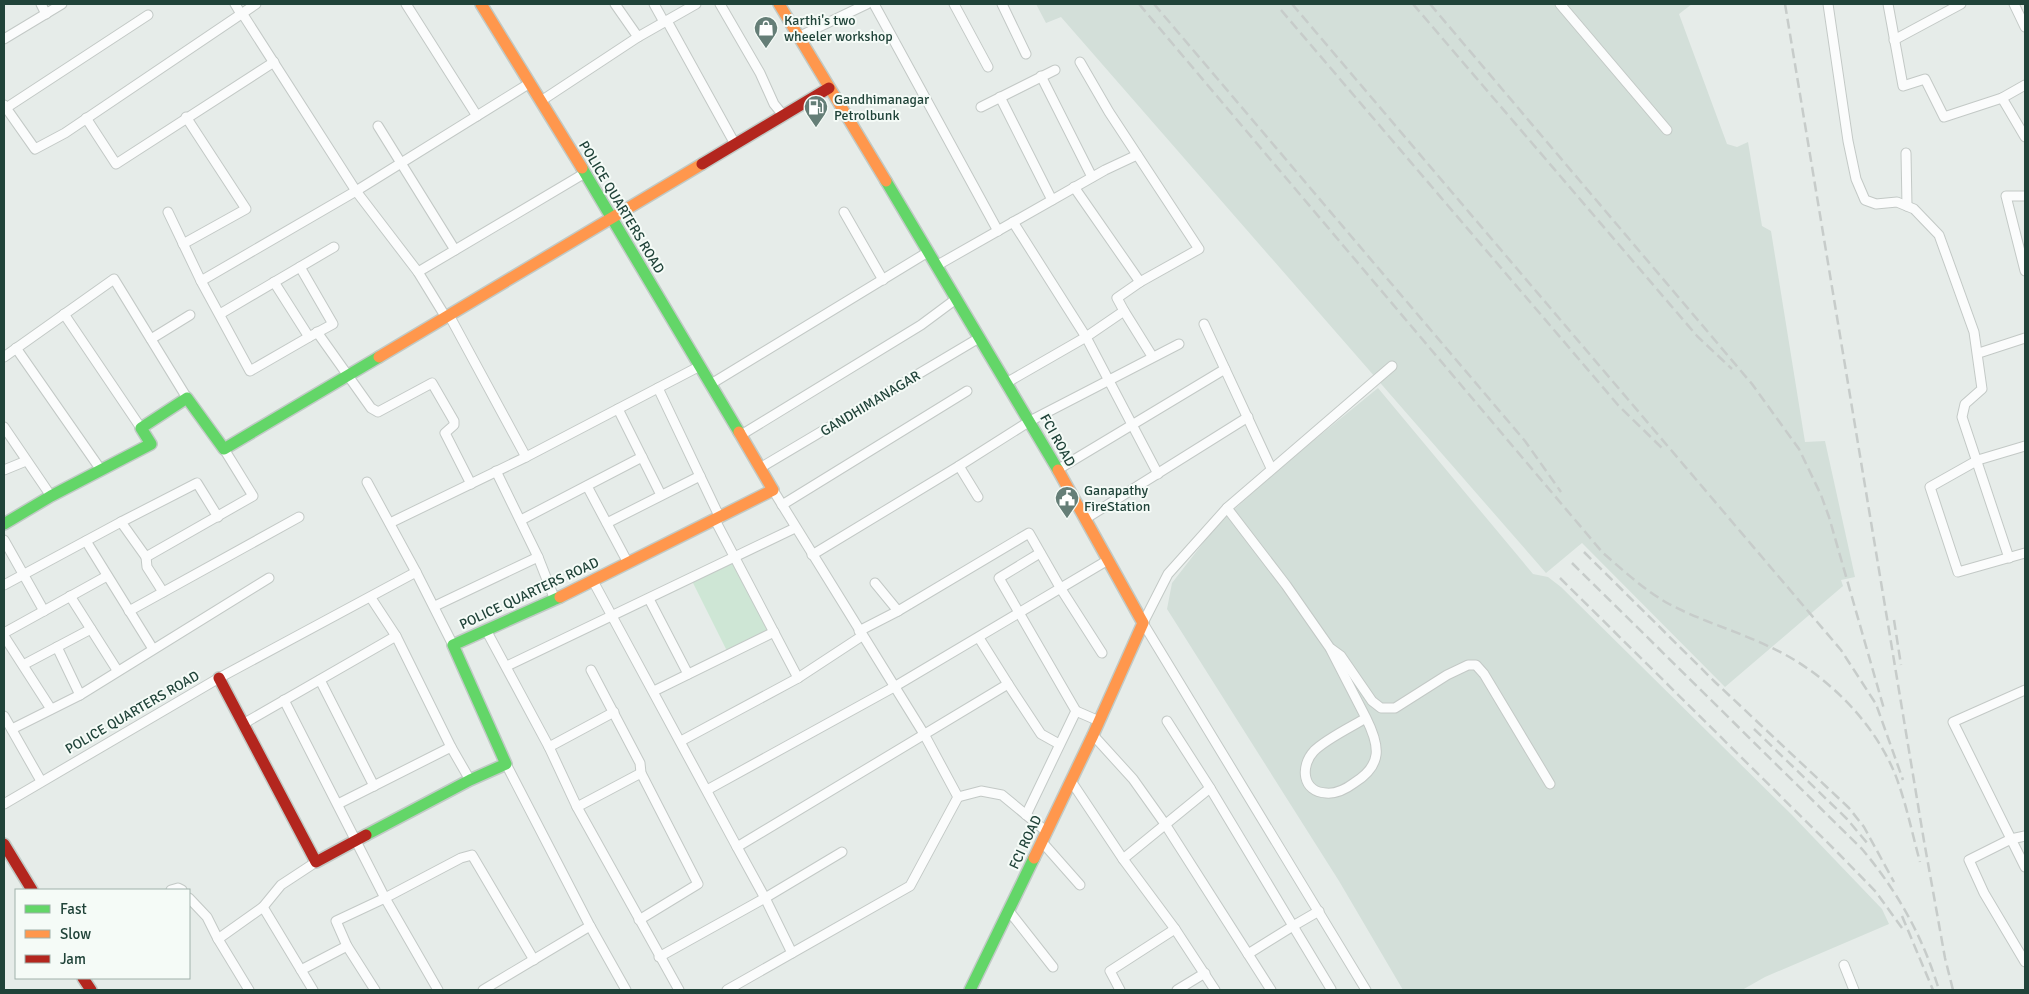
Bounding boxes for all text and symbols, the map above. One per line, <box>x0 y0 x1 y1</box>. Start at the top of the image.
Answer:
place label: Karthi's two wheeler workshop <box>784 12 893 45</box>
shop icon: Karthi's two wheeler workshop <box>753 15 779 49</box>
place label: Gandhimanagar Petrolbunk <box>834 91 930 124</box>
fuel station icon: Gandhimanagar Petrolbunk <box>803 94 829 128</box>
street label: POLICE QUARTERS ROAD <box>575 138 668 277</box>
street label: GANDHIMANAGAR <box>817 367 923 440</box>
street label: FCI ROAD <box>1036 411 1079 470</box>
place label: Ganapathy FireStation <box>1084 482 1150 515</box>
public building icon: Ganapathy FireStation <box>1054 485 1080 519</box>
street label: POLICE QUARTERS ROAD <box>457 554 602 633</box>
street label: POLICE QUARTERS ROAD <box>62 667 202 758</box>
street label: FCI ROAD <box>1006 812 1045 872</box>
legend <box>15 889 190 979</box>
text: Fast <box>60 900 87 918</box>
text: Slow <box>60 925 91 943</box>
text: Jam <box>60 950 86 968</box>

